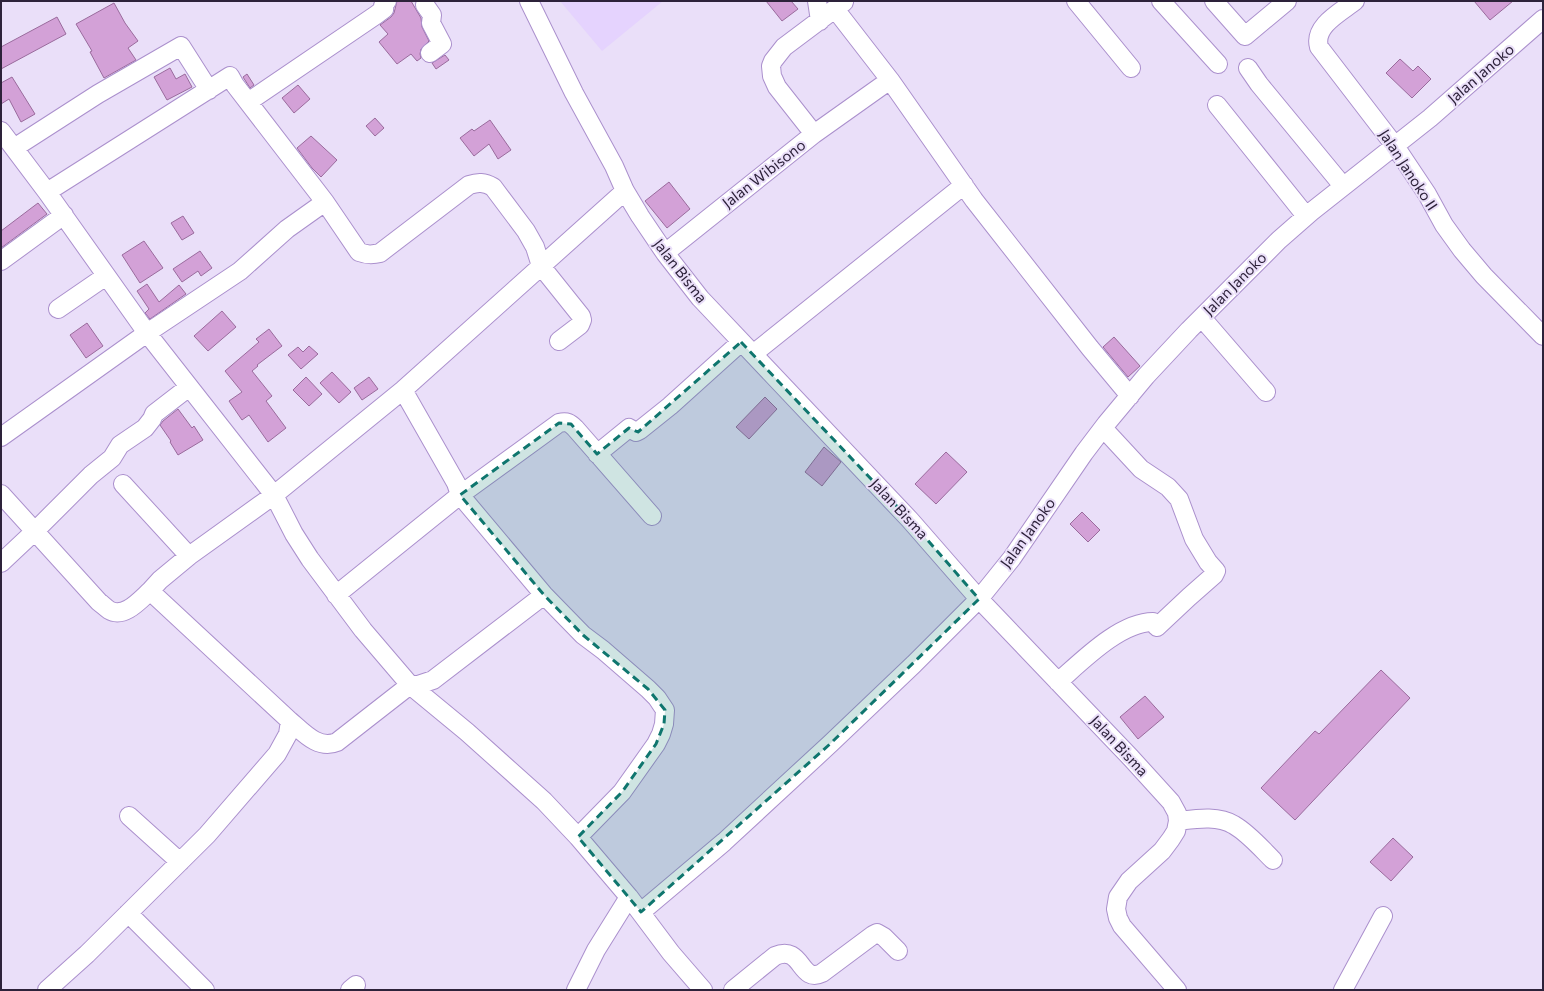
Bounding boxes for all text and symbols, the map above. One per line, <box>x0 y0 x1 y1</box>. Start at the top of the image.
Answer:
street label: Jalan Janoko <box>1444 40 1517 107</box>
street label: Jalan Janoko II <box>1376 126 1442 213</box>
street label: Jalan Wibisono <box>718 135 809 211</box>
street label: Jalan Bisma <box>650 235 711 306</box>
street label: Jalan Janoko <box>1199 248 1270 319</box>
street label: Jalan Bisma <box>867 474 932 542</box>
street label: Jalan Janoko <box>996 494 1059 571</box>
street label: Jalan Bisma <box>1087 711 1152 779</box>

